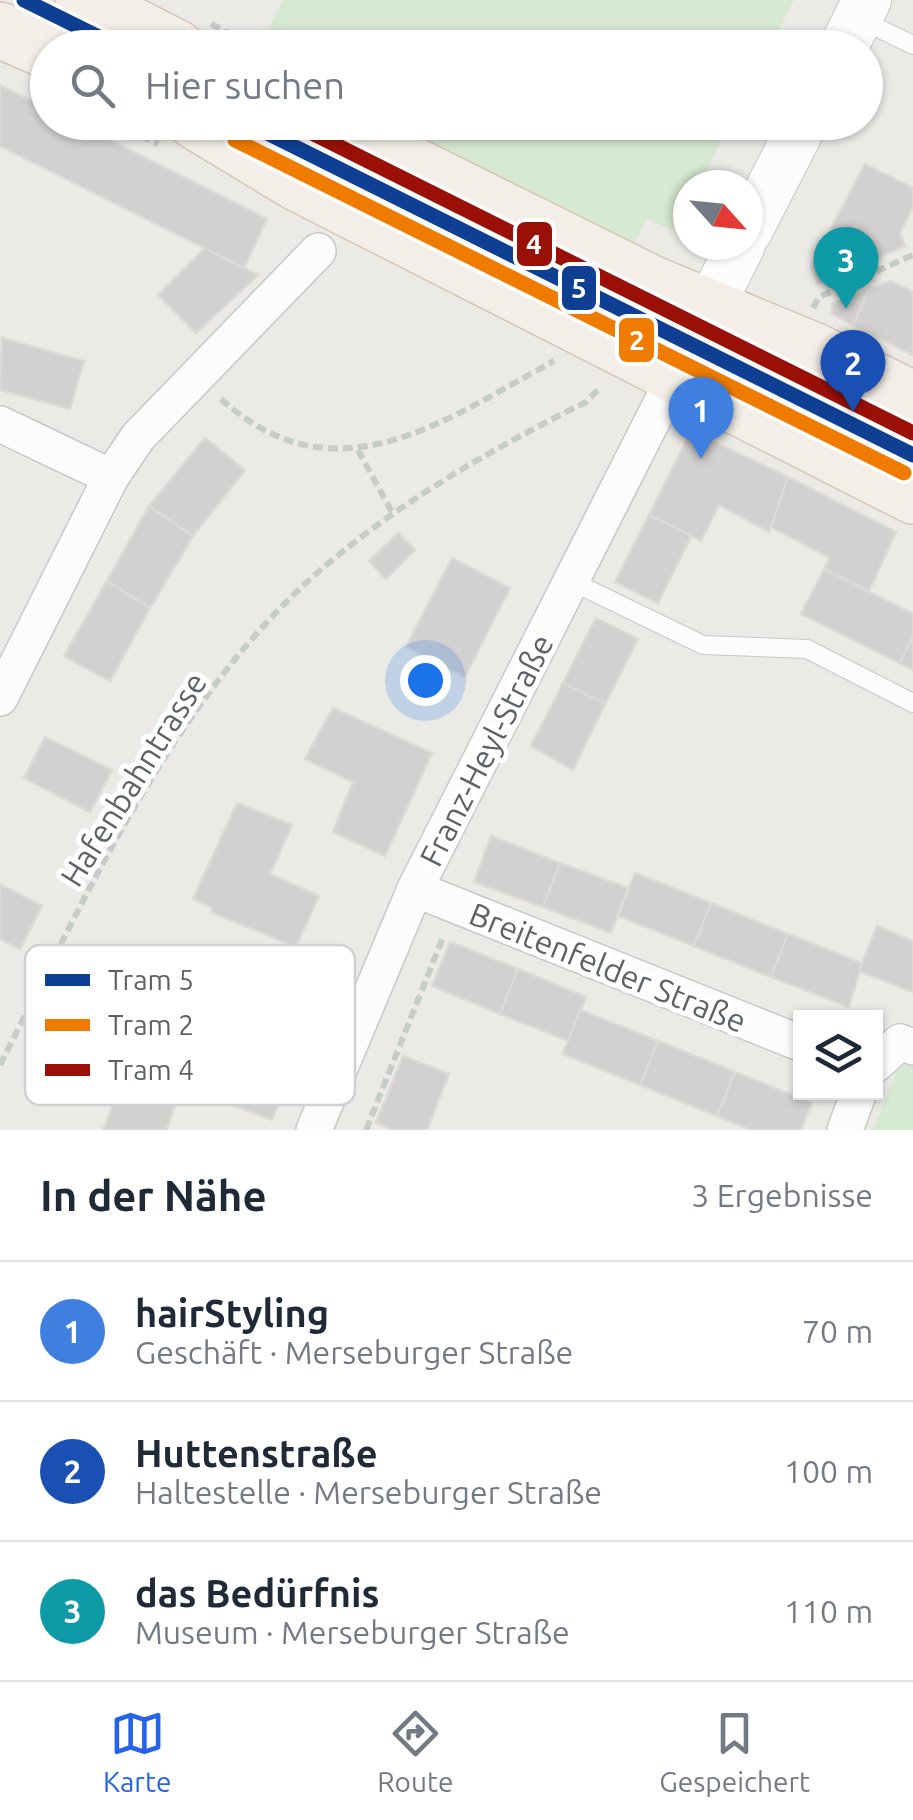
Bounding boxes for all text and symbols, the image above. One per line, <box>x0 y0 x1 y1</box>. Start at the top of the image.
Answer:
search box <box>30 30 883 140</box>
icon: search <box>65 58 120 113</box>
text: Hier suchen <box>145 64 345 106</box>
north arrow <box>673 170 763 260</box>
line badge: 4 <box>515 220 554 268</box>
pin: 3 <box>814 226 878 309</box>
text: 4 <box>526 228 542 259</box>
line badge: 5 <box>560 264 598 312</box>
text: 5 <box>571 272 587 303</box>
line badge: 2 <box>617 316 656 364</box>
text: 2 <box>629 324 645 355</box>
pin: 2 <box>820 330 886 412</box>
pin: 1 <box>668 376 734 459</box>
street label: Franz-Heyl-Straße <box>412 628 560 872</box>
your location <box>400 655 451 706</box>
street label: Hafenbahntrasse <box>53 666 213 892</box>
street label: Breitenfelder Straße <box>464 895 752 1039</box>
legend <box>25 945 355 1105</box>
text: Tram 5 <box>108 964 194 995</box>
text: Tram 2 <box>108 1009 194 1040</box>
map controls <box>793 1010 883 1100</box>
button: layers <box>793 1010 883 1100</box>
text: Tram 4 <box>108 1054 194 1085</box>
text: In der Nähe <box>40 1172 267 1219</box>
text: 3 Ergebnisse <box>691 1177 873 1213</box>
text: hairStyling <box>135 1292 329 1334</box>
text: 1 <box>63 1313 82 1349</box>
text: 70 m <box>802 1313 873 1349</box>
text: Geschäft · Merseburger Straße <box>135 1334 573 1370</box>
text: Huttenstraße <box>135 1432 378 1474</box>
text: 2 <box>63 1453 82 1489</box>
text: 100 m <box>784 1453 873 1489</box>
text: Haltestelle · Merseburger Straße <box>135 1474 602 1510</box>
text: das Bedürfnis <box>135 1572 379 1614</box>
text: 3 <box>63 1593 82 1629</box>
text: 110 m <box>784 1593 873 1629</box>
text: Museum · Merseburger Straße <box>135 1614 570 1650</box>
tab: Karte <box>103 1706 171 1797</box>
tab: Route <box>377 1706 453 1797</box>
tab: Gespeichert <box>659 1706 810 1797</box>

